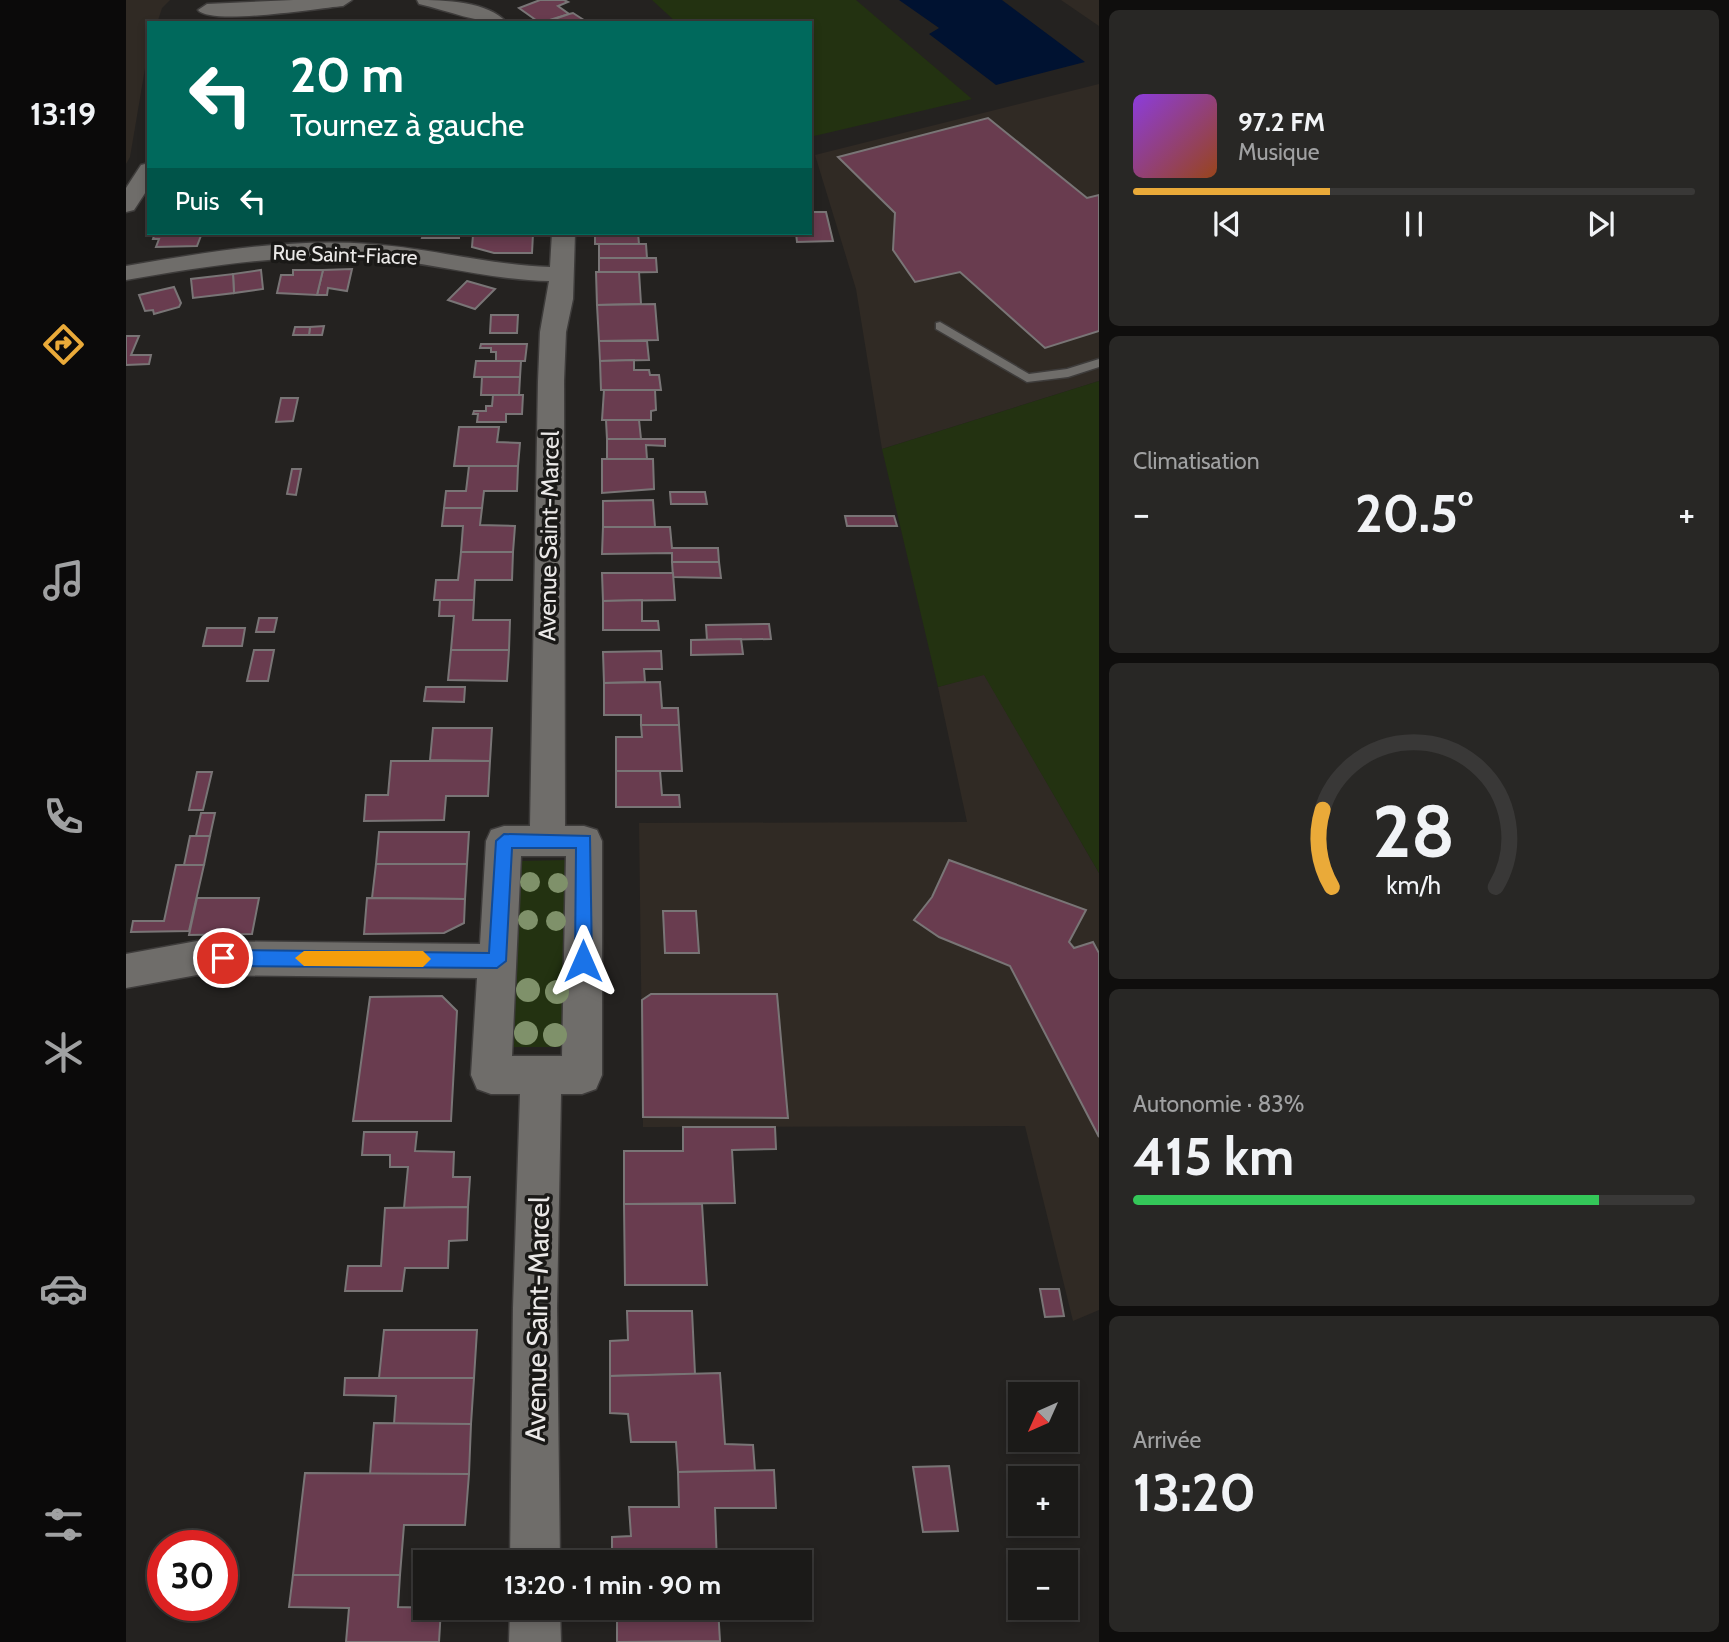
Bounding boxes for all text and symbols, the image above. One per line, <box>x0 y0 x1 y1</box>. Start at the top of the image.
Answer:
text: 20 m <box>290 45 404 104</box>
icon: left <box>175 49 266 140</box>
text: 13:19 <box>30 94 96 133</box>
text: Tournez à gauche <box>290 105 524 144</box>
text: 97.2 FM <box>1238 106 1325 138</box>
text: Musique <box>1238 138 1320 166</box>
icon: left <box>234 182 272 220</box>
text: Puis <box>175 185 220 217</box>
icon: previous <box>1208 205 1246 243</box>
icon: pause <box>1395 205 1433 243</box>
icon: next <box>1582 205 1620 243</box>
street label: Rue Saint-Fiacre <box>272 239 418 270</box>
icon: directions <box>39 320 88 369</box>
street label: Avenue Saint-Marcel <box>532 430 565 641</box>
text: Climatisation <box>1133 447 1260 475</box>
text: 20.5° <box>1355 482 1473 545</box>
text: − <box>1133 490 1150 537</box>
text: + <box>1678 490 1695 537</box>
icon: music <box>39 556 88 605</box>
text: 28 <box>1373 787 1455 875</box>
icon: phone <box>39 792 88 841</box>
text: km/h <box>1387 870 1441 900</box>
position arrow <box>546 924 620 998</box>
pin <box>193 928 253 988</box>
icon: arrive <box>204 939 242 977</box>
icon: climate <box>39 1028 88 1077</box>
text: Autonomie · 83% <box>1133 1090 1304 1118</box>
text: 415 km <box>1133 1125 1294 1188</box>
street label: Avenue Saint-Marcel <box>518 1196 556 1442</box>
icon: car <box>39 1264 88 1313</box>
north arrow <box>1008 1382 1078 1452</box>
map controls <box>1008 1382 1078 1620</box>
text: Arrivée <box>1133 1426 1201 1454</box>
text: 13:20 <box>1133 1461 1256 1524</box>
button: + <box>1008 1466 1078 1536</box>
icon: filters <box>39 1500 88 1549</box>
speed limit sign: 30 <box>147 1530 238 1621</box>
button: − <box>1008 1550 1078 1620</box>
text: 13:20 · 1 min · 90 m <box>504 1569 721 1601</box>

